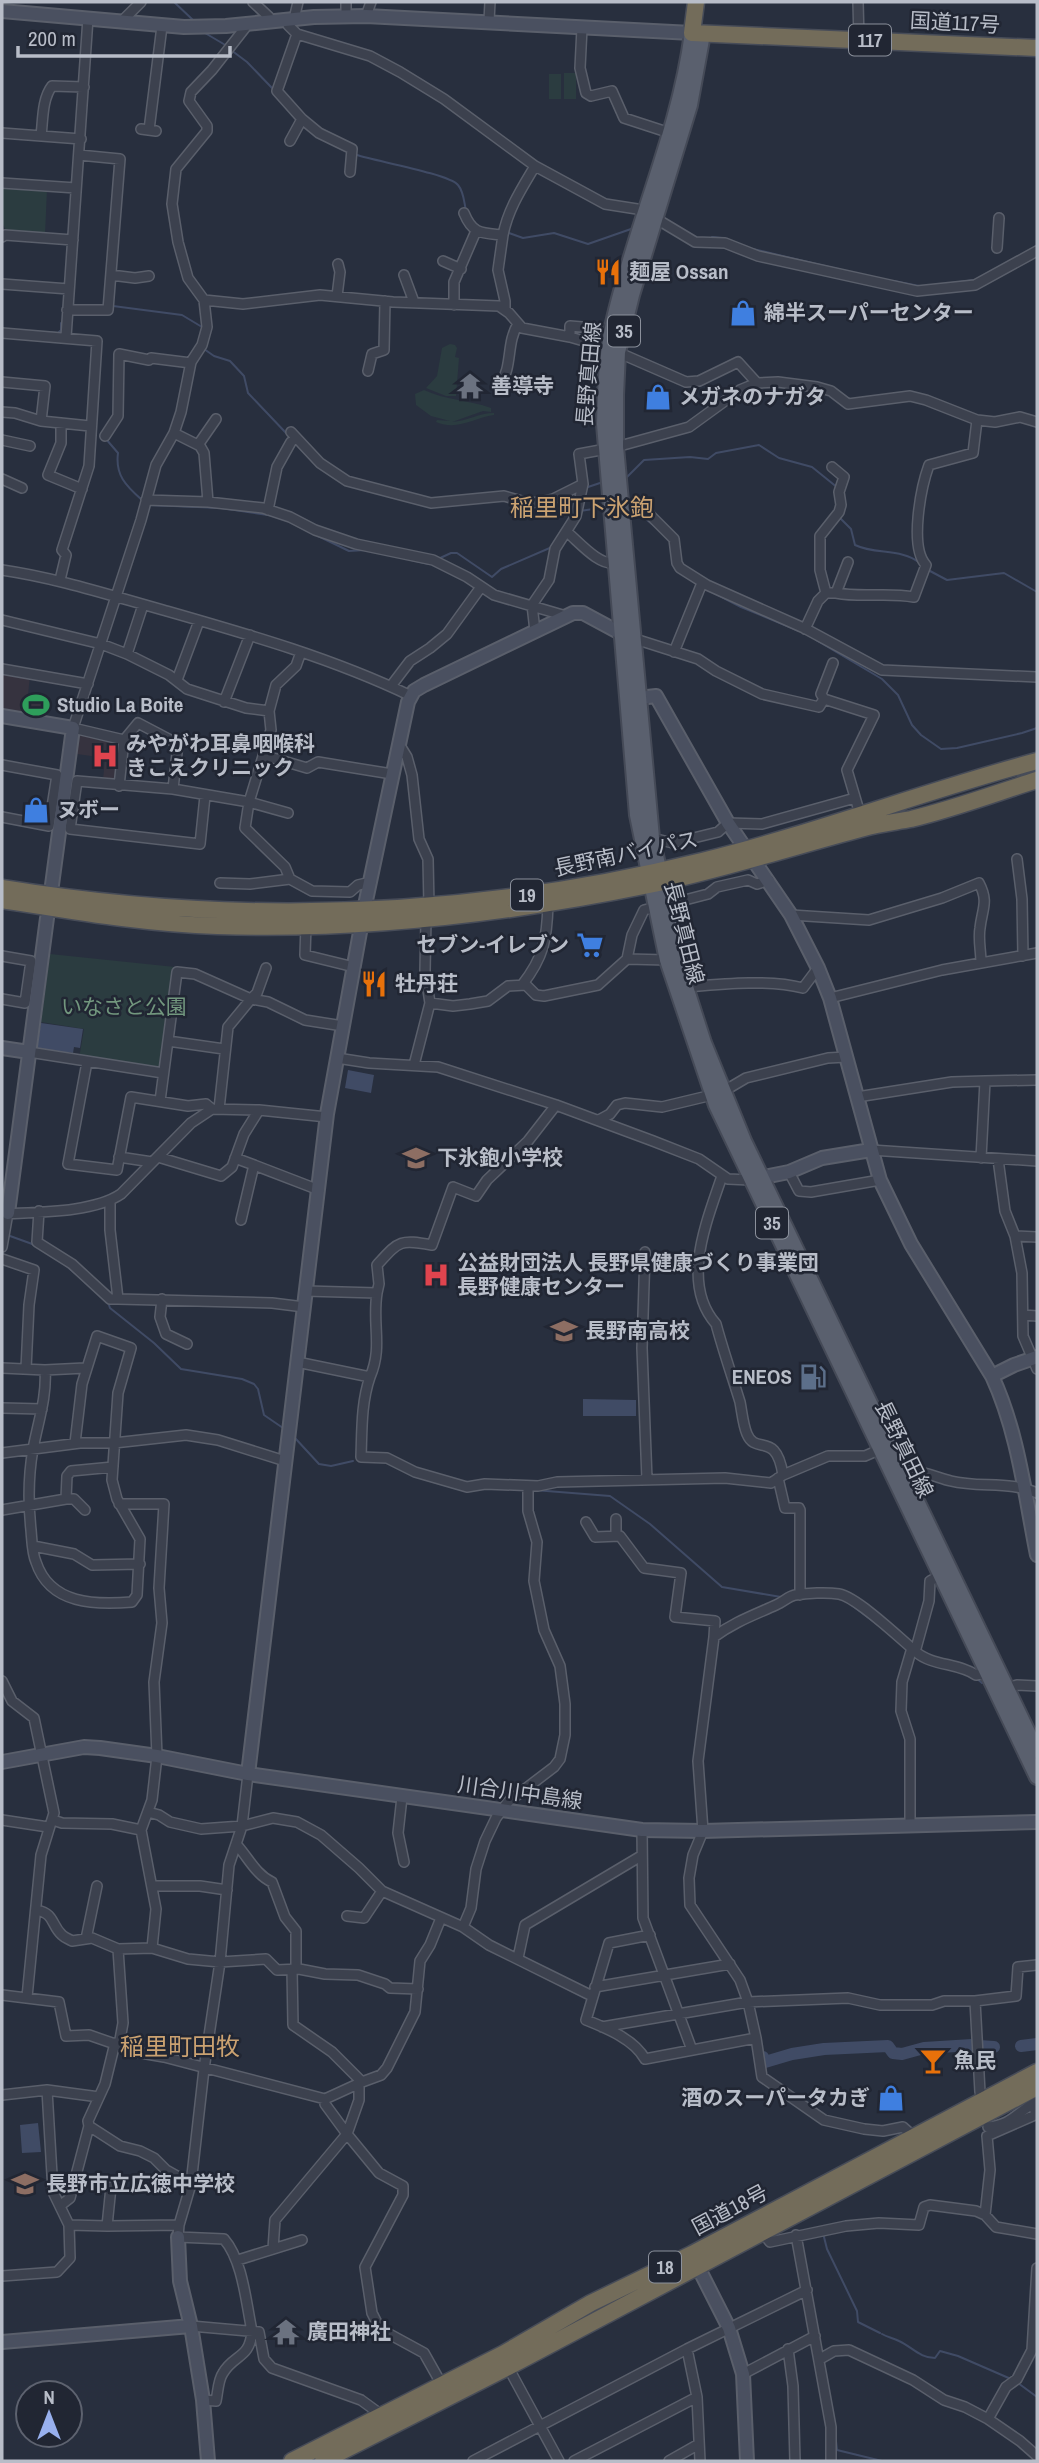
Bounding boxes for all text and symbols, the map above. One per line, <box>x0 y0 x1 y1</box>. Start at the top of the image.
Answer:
street label: 国道117号 <box>909 6 1001 39</box>
scale bar <box>18 14 229 58</box>
text: 200 m <box>28 24 76 53</box>
road number: 117 <box>849 24 891 56</box>
restaurant icon: 麺屋 Ossan <box>593 257 623 287</box>
place label: 麺屋 Ossan <box>629 257 728 286</box>
shop icon: 綿半スーパーセンター <box>728 298 758 328</box>
place label: 綿半スーパーセンター <box>764 298 974 327</box>
road number: 35 <box>608 316 640 346</box>
street label: 長野真田線 <box>569 320 608 428</box>
temple icon: 善導寺 <box>455 371 485 401</box>
place label: 善導寺 <box>491 371 554 400</box>
shop icon: メガネのナガタ <box>643 382 673 412</box>
place label: メガネのナガタ <box>679 382 826 411</box>
district label: 稲里町下氷鉋 <box>510 491 654 523</box>
sports icon: Studio La Boite <box>21 690 51 720</box>
place label: Studio La Boite <box>57 690 183 719</box>
place label: みやがわ耳鼻咽喉科 きこえクリニック <box>126 729 315 782</box>
hospital icon: みやがわ耳鼻咽喉科 きこえクリニック <box>90 741 120 771</box>
shop icon: ヌボー <box>21 795 51 825</box>
place label: ヌボー <box>57 795 120 824</box>
street label: 長野南バイパス <box>551 824 701 883</box>
street label: 長野真田線 <box>658 878 711 987</box>
road number: 19 <box>511 880 543 911</box>
place label: セブン-イレブン <box>416 930 569 959</box>
supermarket icon: セブン-イレブン <box>575 930 605 960</box>
restaurant icon: 牡丹荘 <box>359 969 389 999</box>
place label: 牡丹荘 <box>395 969 458 998</box>
park label: いなさと公園 <box>61 992 187 1021</box>
school or university icon: 下氷鉋小学校 <box>401 1143 431 1173</box>
place label: 下氷鉋小学校 <box>437 1143 563 1172</box>
road number: 35 <box>756 1208 788 1238</box>
place label: 公益財団法人 長野県健康づくり事業団 長野健康センター <box>457 1248 819 1301</box>
hospital icon: 公益財団法人 長野県健康づくり事業団 長野健康センター <box>421 1260 451 1290</box>
school or university icon: 長野南高校 <box>549 1316 579 1346</box>
place label: 長野南高校 <box>585 1316 690 1345</box>
place label: ENEOS <box>732 1362 792 1391</box>
fuel station icon: ENEOS <box>798 1362 828 1392</box>
street label: 長野真田線 <box>868 1395 940 1502</box>
street label: 川合川中島線 <box>456 1769 584 1816</box>
district label: 稲里町田牧 <box>120 2030 240 2062</box>
bar icon: 魚民 <box>918 2046 948 2076</box>
place label: 魚民 <box>954 2046 996 2075</box>
place label: 酒のスーパータカぎ <box>681 2083 870 2112</box>
shop icon: 酒のスーパータカぎ <box>876 2083 906 2113</box>
school or university icon: 長野市立広徳中学校 <box>10 2169 40 2199</box>
place label: 長野市立広徳中学校 <box>46 2169 235 2198</box>
street label: 国道18号 <box>687 2177 773 2242</box>
road number: 18 <box>649 2252 681 2282</box>
temple icon: 廣田神社 <box>271 2317 301 2347</box>
place label: 廣田神社 <box>307 2317 391 2346</box>
north arrow <box>14 2379 84 2449</box>
text: N <box>43 2384 55 2410</box>

